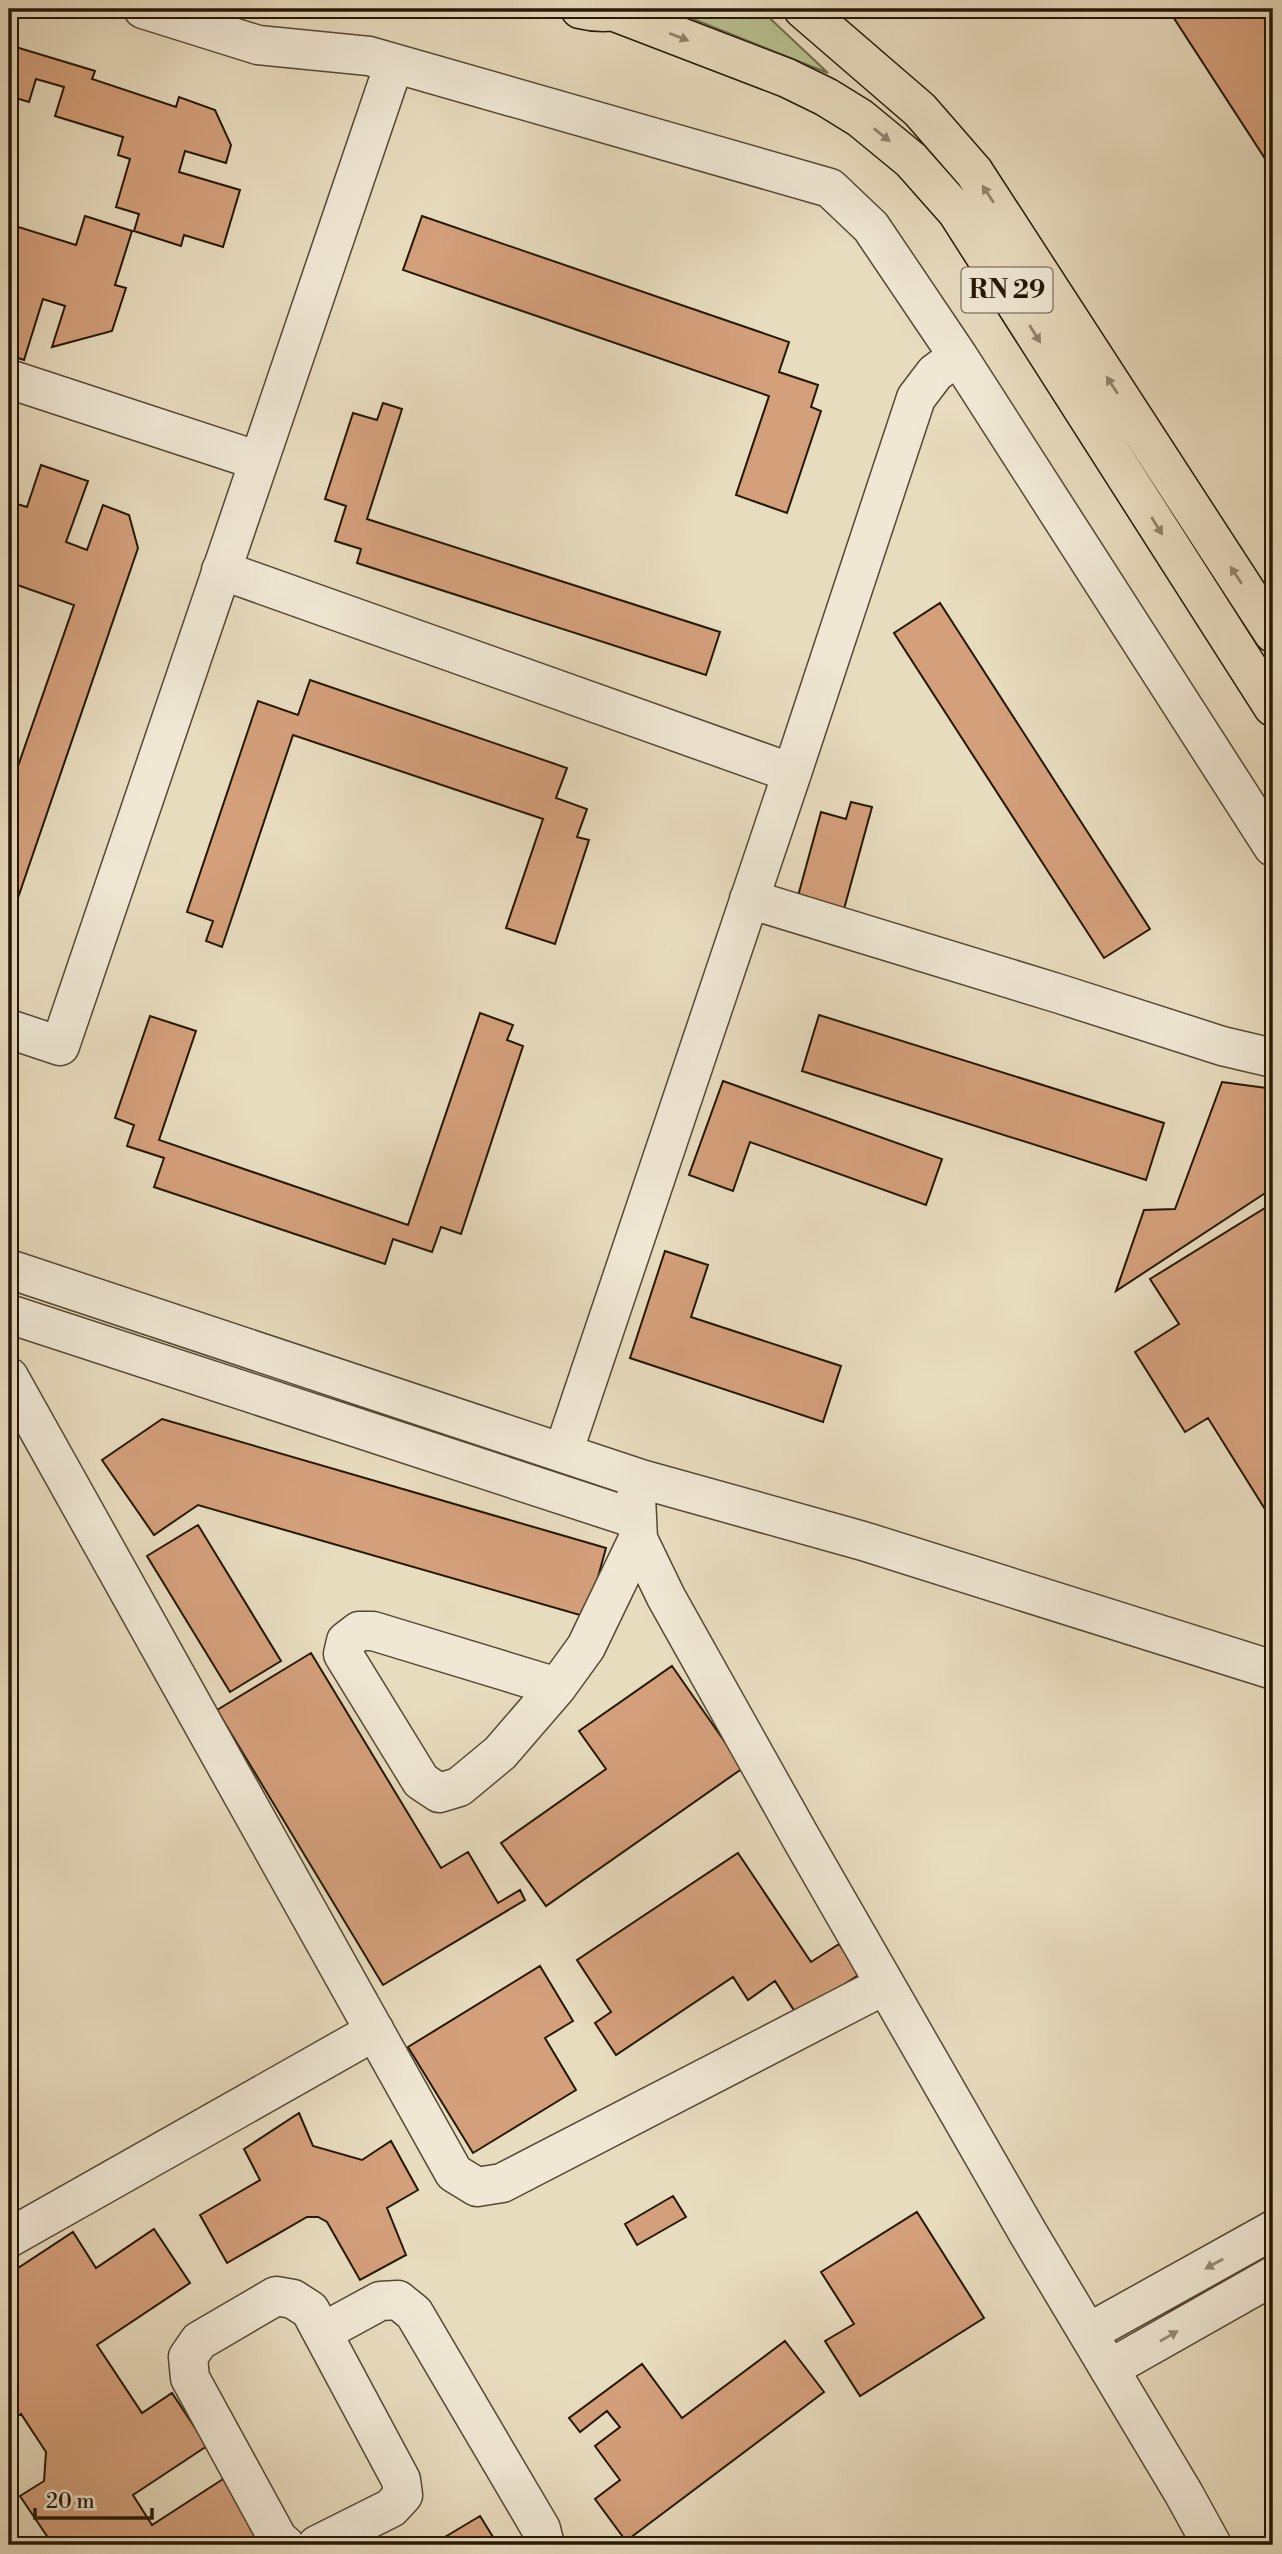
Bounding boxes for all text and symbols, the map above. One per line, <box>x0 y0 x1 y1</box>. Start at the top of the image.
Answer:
one-way arrow <box>668 31 689 42</box>
one-way arrow <box>873 128 891 143</box>
one-way arrow <box>981 185 995 203</box>
road number: RN 29 <box>962 268 1052 312</box>
one-way arrow <box>1029 324 1042 344</box>
one-way arrow <box>1106 375 1119 394</box>
one-way arrow <box>1151 516 1164 535</box>
one-way arrow <box>1230 566 1243 585</box>
one-way arrow <box>1204 2258 1223 2270</box>
one-way arrow <box>1159 2330 1178 2342</box>
scale bar <box>35 2477 152 2521</box>
text: 20 m <box>46 2489 95 2515</box>

